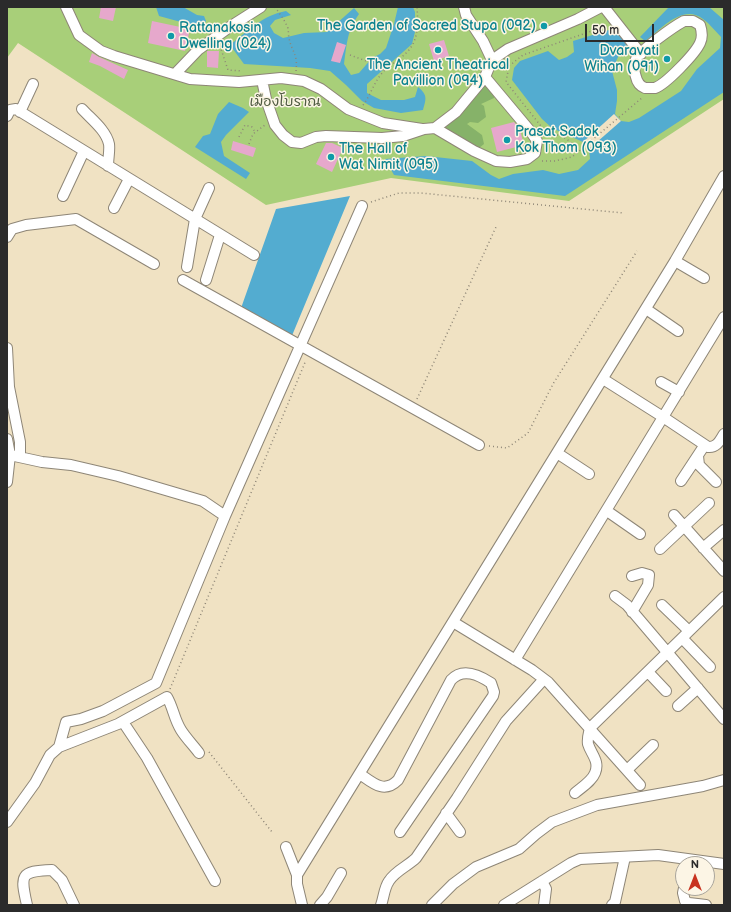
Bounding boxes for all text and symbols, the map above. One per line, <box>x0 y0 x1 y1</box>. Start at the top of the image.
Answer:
scale bar <box>587 16 656 42</box>
place label: The Garden of Sacred Stupa (092) <box>317 18 536 34</box>
place label: Rattanakosin Dwelling (024) <box>179 20 271 52</box>
marker: The Garden of Sacred Stupa (092) <box>539 21 549 31</box>
text: 50 m <box>592 23 619 38</box>
marker: Rattanakosin Dwelling (024) <box>166 31 176 41</box>
place label: Dvaravati Wihan (091) <box>584 43 659 76</box>
marker: The Ancient Theatrical Pavillion (094) <box>433 45 443 55</box>
marker: Dvaravati Wihan (091) <box>662 54 672 64</box>
place label: The Ancient Theatrical Pavillion (094) <box>367 57 509 90</box>
park label: เมืองโบราณ <box>250 94 320 110</box>
place label: Prasat Sadok Kok Thom (093) <box>515 124 617 156</box>
marker: Prasat Sadok Kok Thom (093) <box>502 135 512 145</box>
place label: The Hall of Wat Nimit (095) <box>339 141 438 174</box>
marker: The Hall of Wat Nimit (095) <box>326 152 336 162</box>
north arrow <box>675 856 715 896</box>
text: N <box>691 858 699 871</box>

